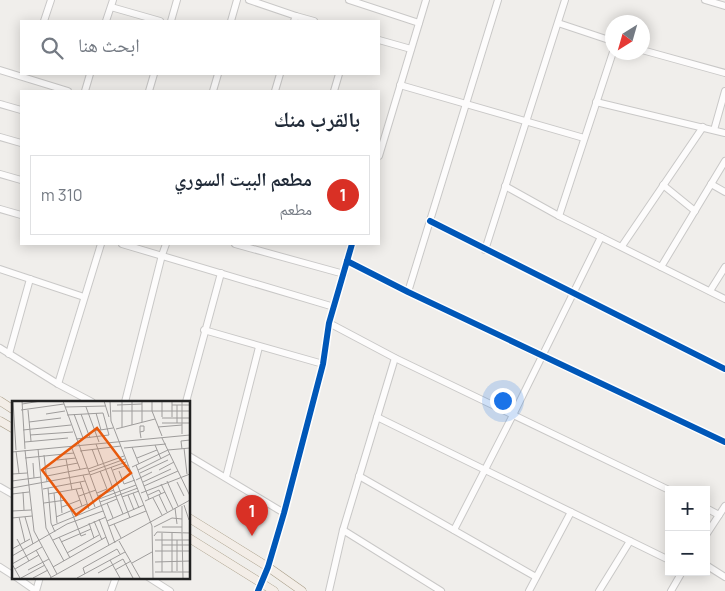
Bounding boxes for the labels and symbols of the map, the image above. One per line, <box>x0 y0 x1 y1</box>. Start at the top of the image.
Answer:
north arrow <box>605 15 650 60</box>
your location <box>490 388 516 414</box>
inset map <box>12 401 190 578</box>
pin: 1 <box>236 495 268 536</box>

